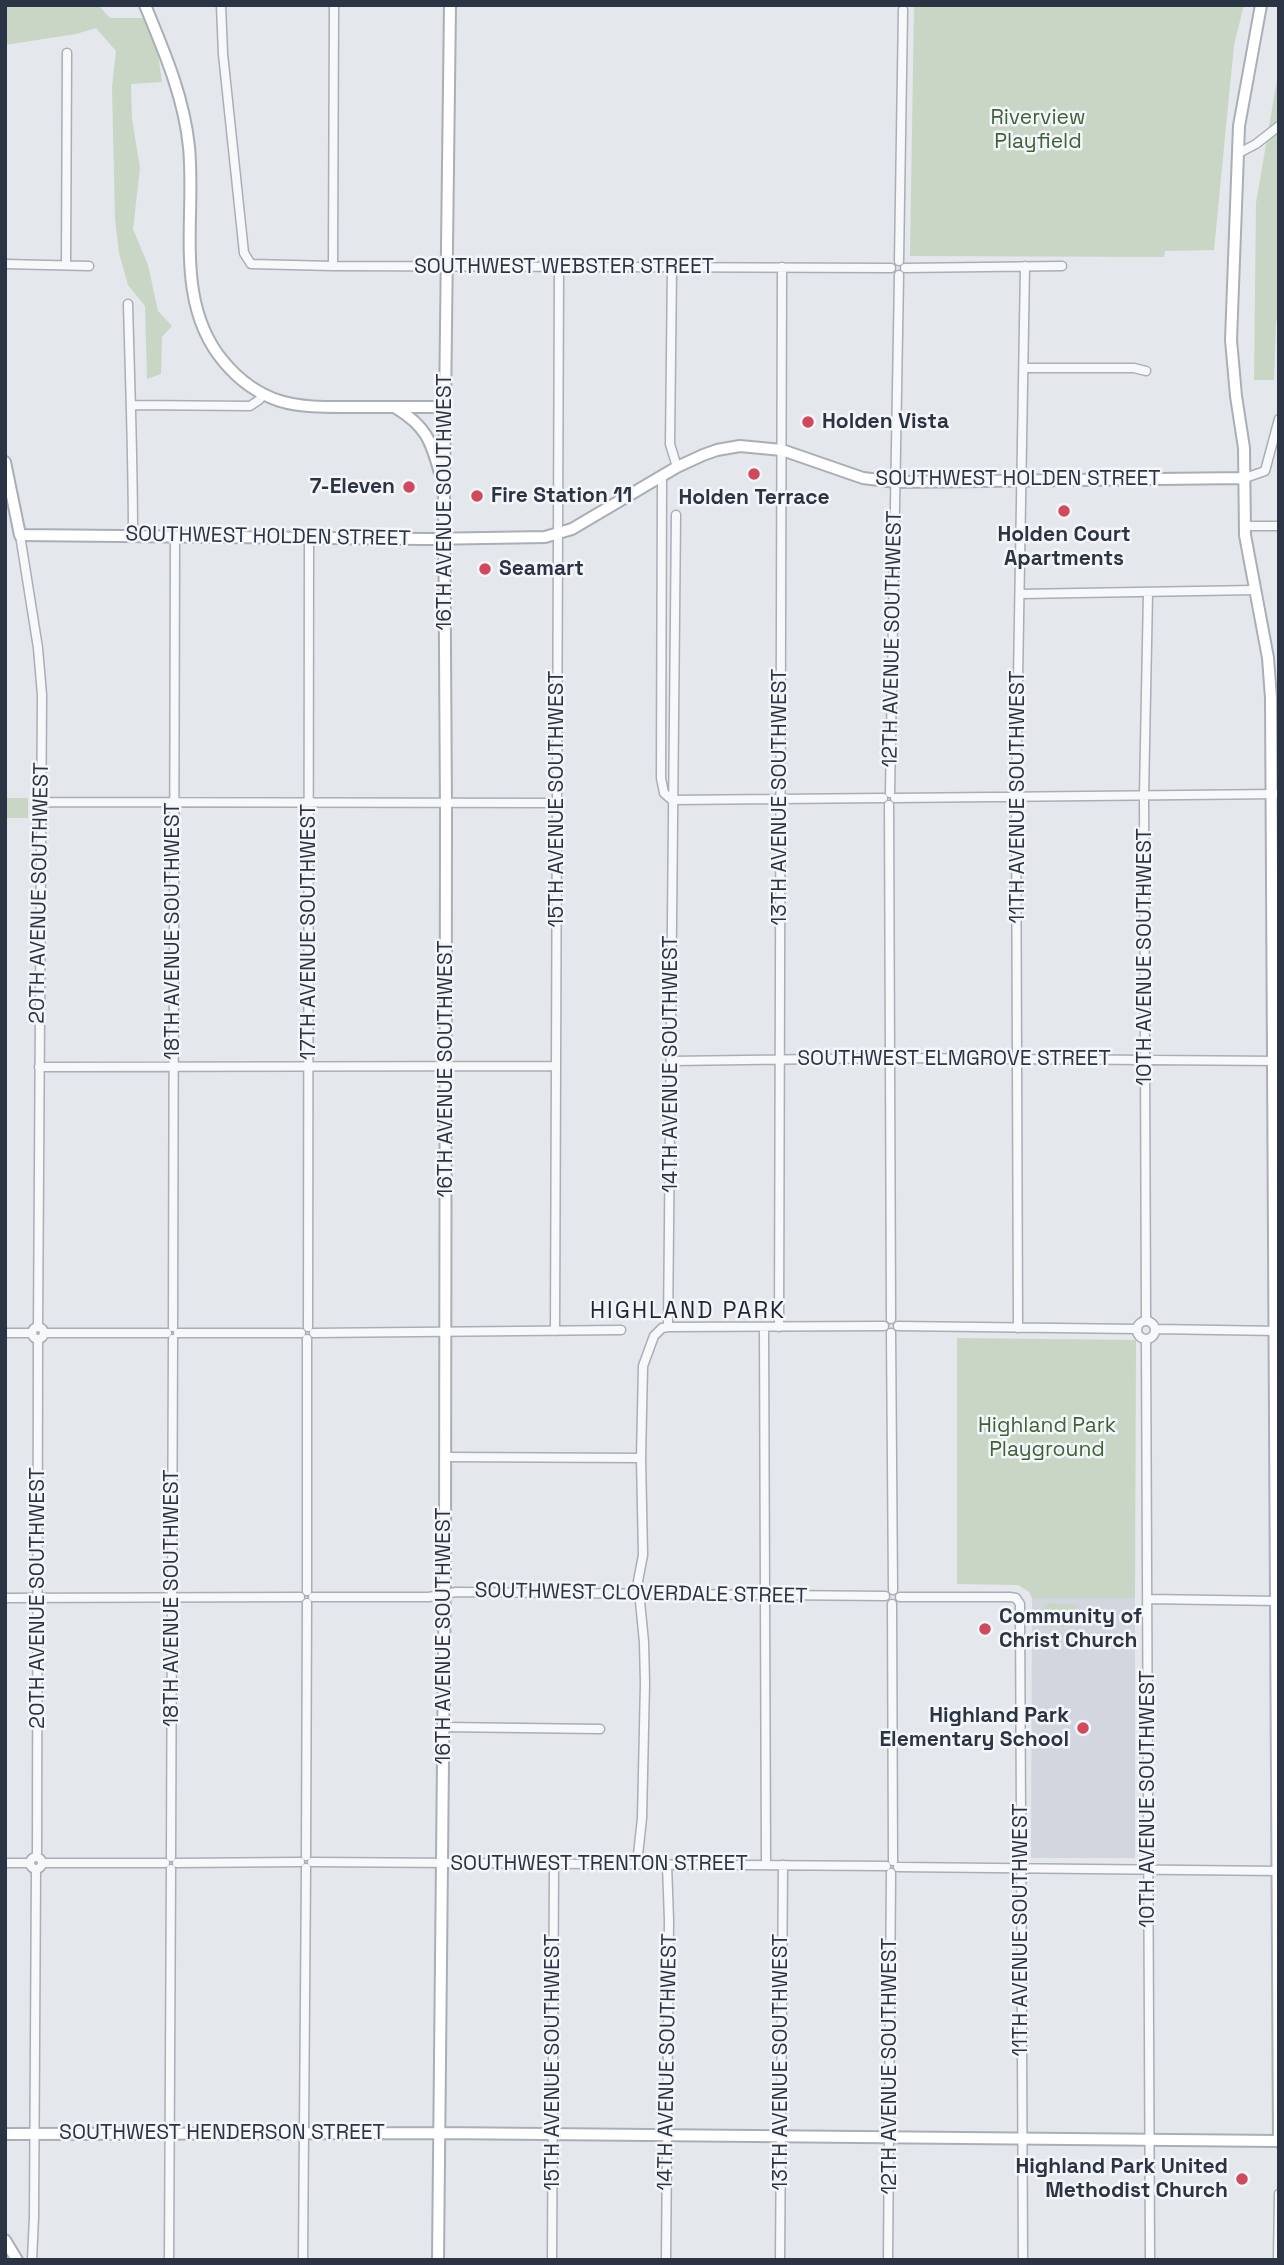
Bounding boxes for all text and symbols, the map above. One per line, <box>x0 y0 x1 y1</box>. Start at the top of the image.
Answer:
park label: Riverview Playfield <box>990 105 1086 155</box>
street label: SOUTHWEST WEBSTER STREET <box>414 254 714 280</box>
street label: 16TH AVENUE SOUTHWEST <box>432 373 458 631</box>
place label: Holden Vista <box>822 409 949 435</box>
marker: Holden Vista <box>800 414 816 430</box>
marker: Holden Terrace <box>746 466 762 482</box>
street label: SOUTHWEST HOLDEN STREET <box>875 466 1161 492</box>
place label: 7-Eleven <box>310 474 395 500</box>
marker: 7-Eleven <box>401 479 417 495</box>
place label: Fire Station 11 <box>491 483 632 509</box>
place label: Holden Terrace <box>678 485 830 511</box>
marker: Fire Station 11 <box>469 488 485 504</box>
marker: Holden Court Apartments <box>1056 503 1072 519</box>
street label: 12TH AVENUE SOUTHWEST <box>878 510 908 768</box>
street label: SOUTHWEST HOLDEN STREET <box>125 522 411 552</box>
place label: Holden Court Apartments <box>997 522 1131 572</box>
place label: Seamart <box>499 556 584 582</box>
marker: Seamart <box>477 561 493 577</box>
street label: 13TH AVENUE SOUTHWEST <box>767 669 793 925</box>
street label: 11TH AVENUE SOUTHWEST <box>1005 670 1031 924</box>
street label: 15TH AVENUE SOUTHWEST <box>544 671 570 927</box>
street label: 20TH AVENUE SOUTHWEST <box>25 762 55 1024</box>
street label: 18TH AVENUE SOUTHWEST <box>160 802 186 1060</box>
street label: 17TH AVENUE SOUTHWEST <box>296 804 322 1060</box>
street label: 10TH AVENUE SOUTHWEST <box>1132 828 1158 1086</box>
street label: 14TH AVENUE SOUTHWEST <box>658 935 684 1193</box>
street label: 16TH AVENUE SOUTHWEST <box>433 940 459 1198</box>
street label: SOUTHWEST ELMGROVE STREET <box>797 1046 1111 1072</box>
district label: HIGHLAND PARK <box>592 1298 784 1326</box>
park label: Highland Park Playground <box>978 1413 1116 1463</box>
street label: 20TH AVENUE SOUTHWEST <box>25 1467 51 1729</box>
street label: 18TH AVENUE SOUTHWEST <box>159 1469 185 1727</box>
street label: 16TH AVENUE SOUTHWEST <box>431 1507 457 1765</box>
street label: SOUTHWEST CLOVERDALE STREET <box>474 1578 808 1610</box>
place label: Community of Christ Church <box>999 1604 1142 1654</box>
marker: Community of Christ Church <box>977 1621 993 1637</box>
street label: 10TH AVENUE SOUTHWEST <box>1135 1670 1161 1928</box>
place label: Highland Park Elementary School <box>879 1703 1069 1753</box>
marker: Highland Park Elementary School <box>1075 1720 1091 1736</box>
street label: 11TH AVENUE SOUTHWEST <box>1008 1803 1034 2057</box>
street label: SOUTHWEST TRENTON STREET <box>450 1851 748 1877</box>
street label: 14TH AVENUE SOUTHWEST <box>653 1933 683 2191</box>
street label: 15TH AVENUE SOUTHWEST <box>540 1934 566 2190</box>
street label: 13TH AVENUE SOUTHWEST <box>768 1934 794 2190</box>
street label: 12TH AVENUE SOUTHWEST <box>877 1938 903 2194</box>
street label: SOUTHWEST HENDERSON STREET <box>59 2120 385 2146</box>
place label: Highland Park United Methodist Church <box>1015 2154 1228 2204</box>
marker: Highland Park United Methodist Church <box>1234 2171 1250 2187</box>

